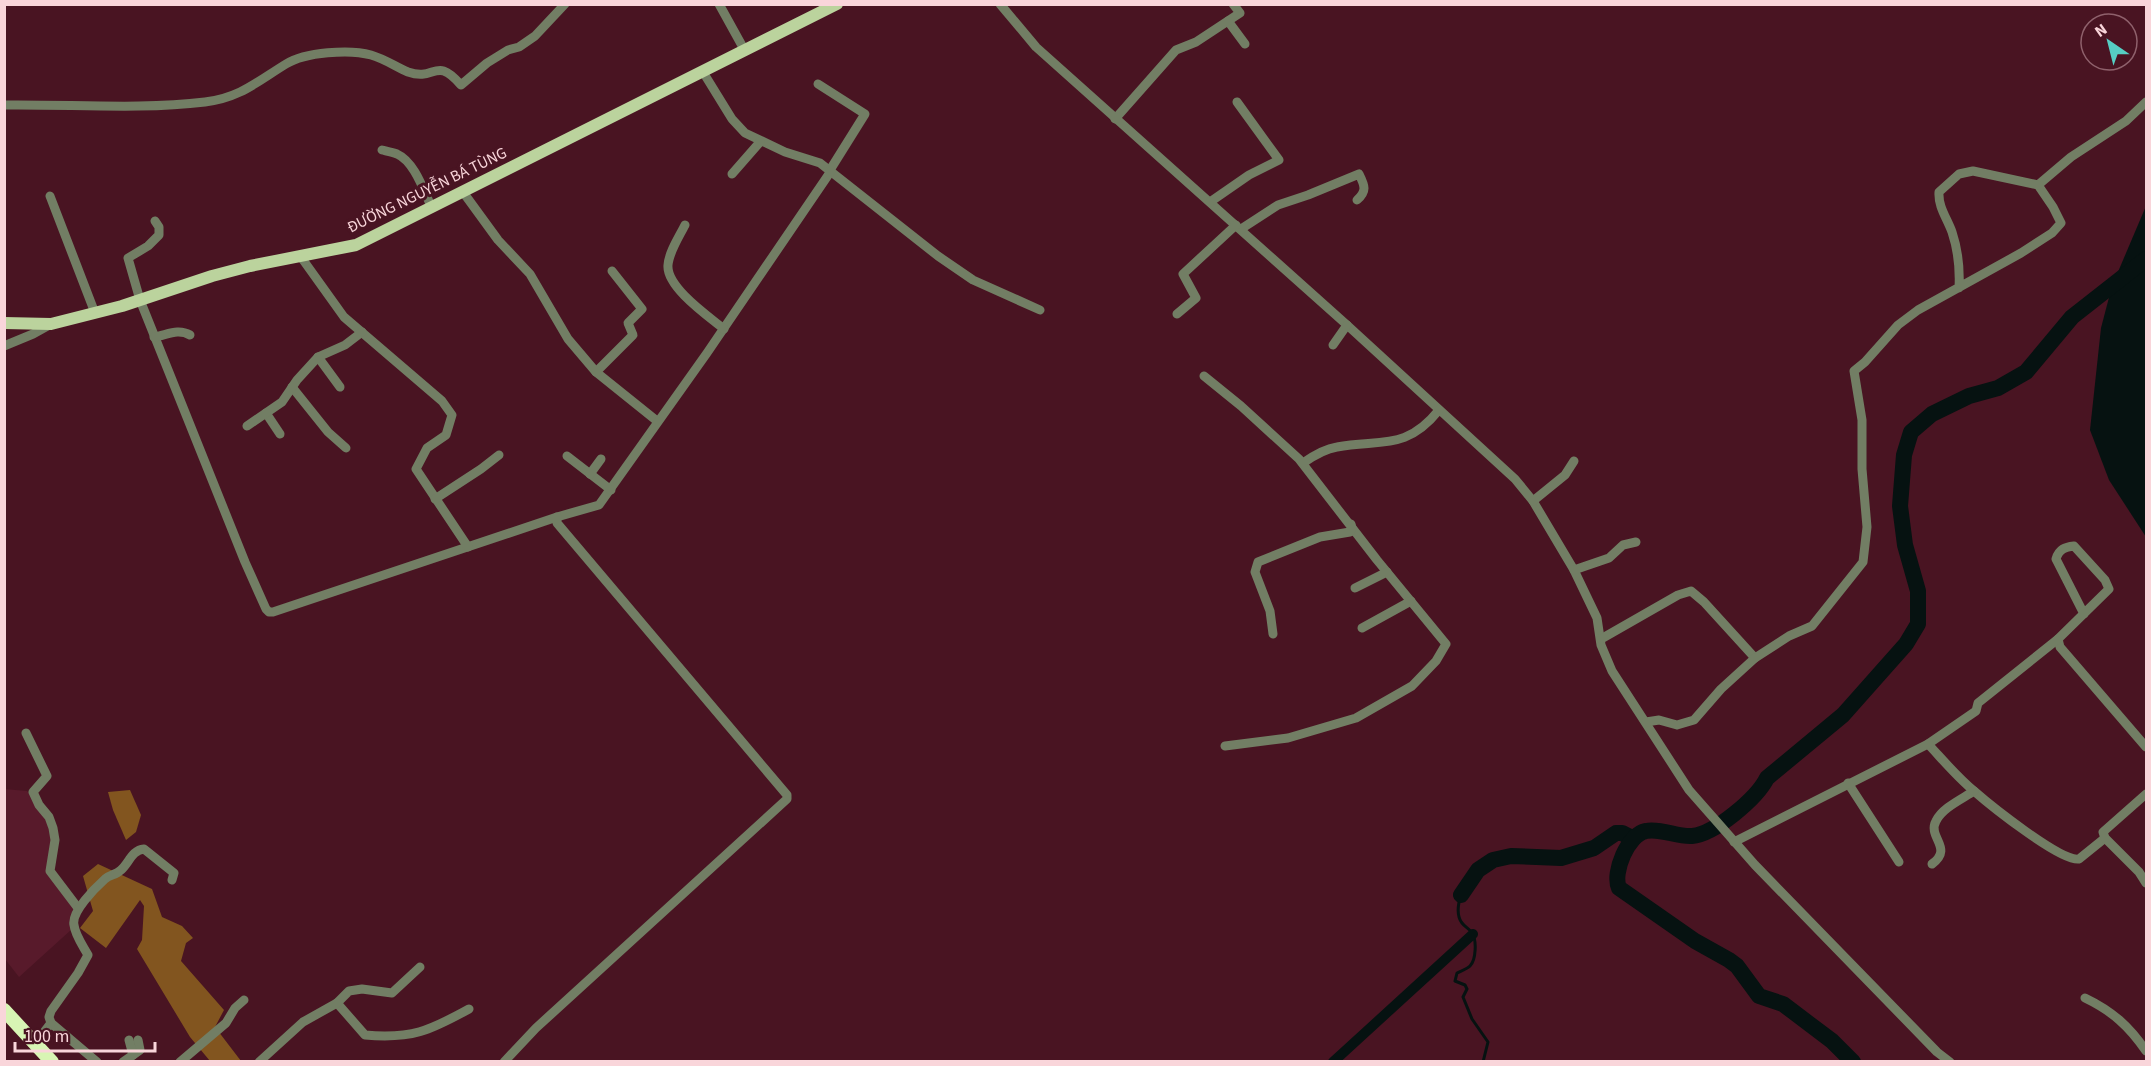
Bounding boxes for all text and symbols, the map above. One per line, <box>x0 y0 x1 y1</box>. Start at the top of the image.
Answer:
north arrow <box>2079 12 2139 72</box>
text: N <box>2090 18 2112 43</box>
street label: ĐƯỜNG NGUYỄN BÁ TÙNG <box>343 142 511 238</box>
scale bar <box>15 1015 154 1053</box>
text: 100 m <box>24 1024 69 1049</box>

